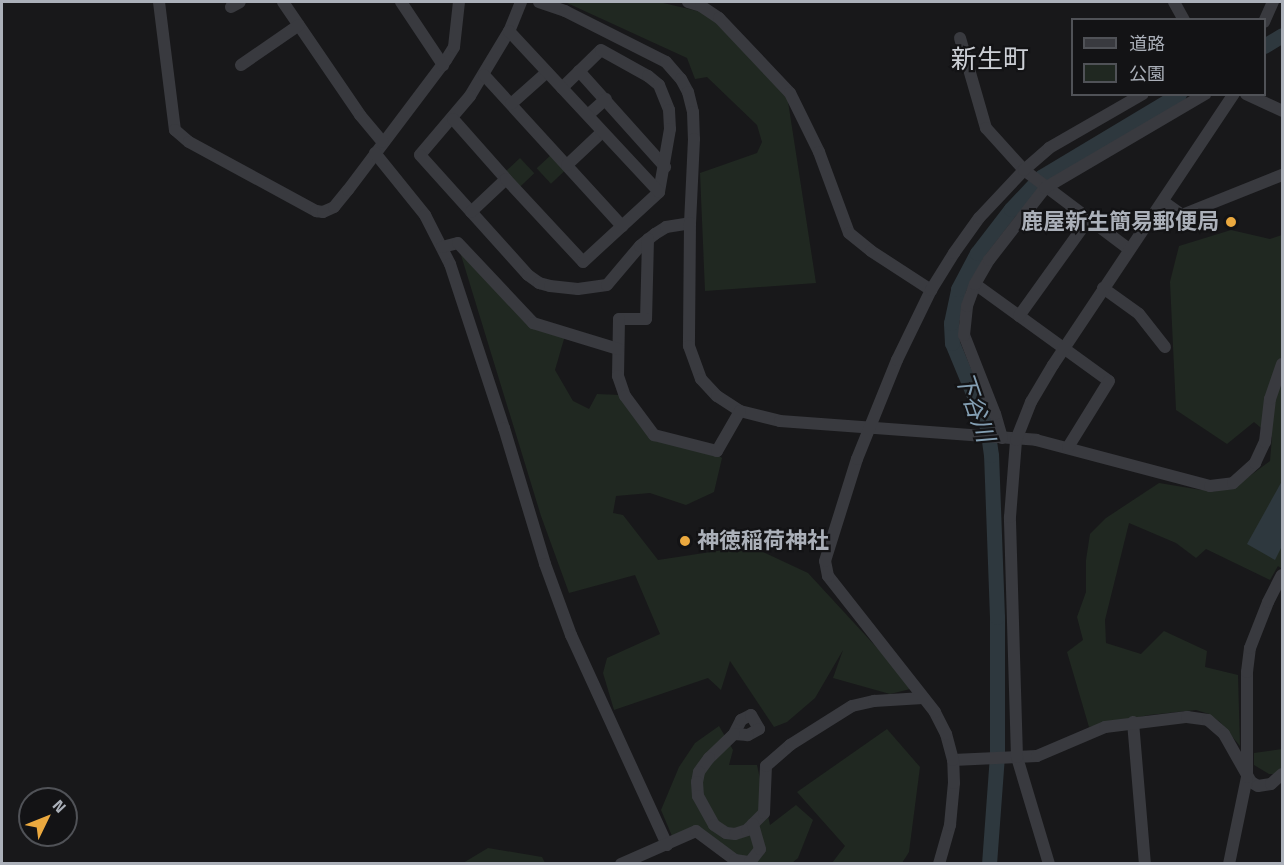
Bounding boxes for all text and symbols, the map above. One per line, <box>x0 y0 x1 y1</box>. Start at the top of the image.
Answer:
legend <box>1071 18 1266 96</box>
text: 道路 <box>1129 30 1165 57</box>
district label: 新生町 <box>951 43 1029 75</box>
text: 公園 <box>1129 60 1165 87</box>
place label: 鹿屋新生簡易郵便局 <box>1021 209 1219 235</box>
marker: 鹿屋新生簡易郵便局 <box>1224 215 1238 229</box>
water label: 下谷川 <box>950 368 1000 446</box>
place label: 神徳稲荷神社 <box>697 528 829 554</box>
marker: 神徳稲荷神社 <box>678 534 692 548</box>
north arrow <box>18 787 78 847</box>
text: N <box>47 794 72 818</box>

